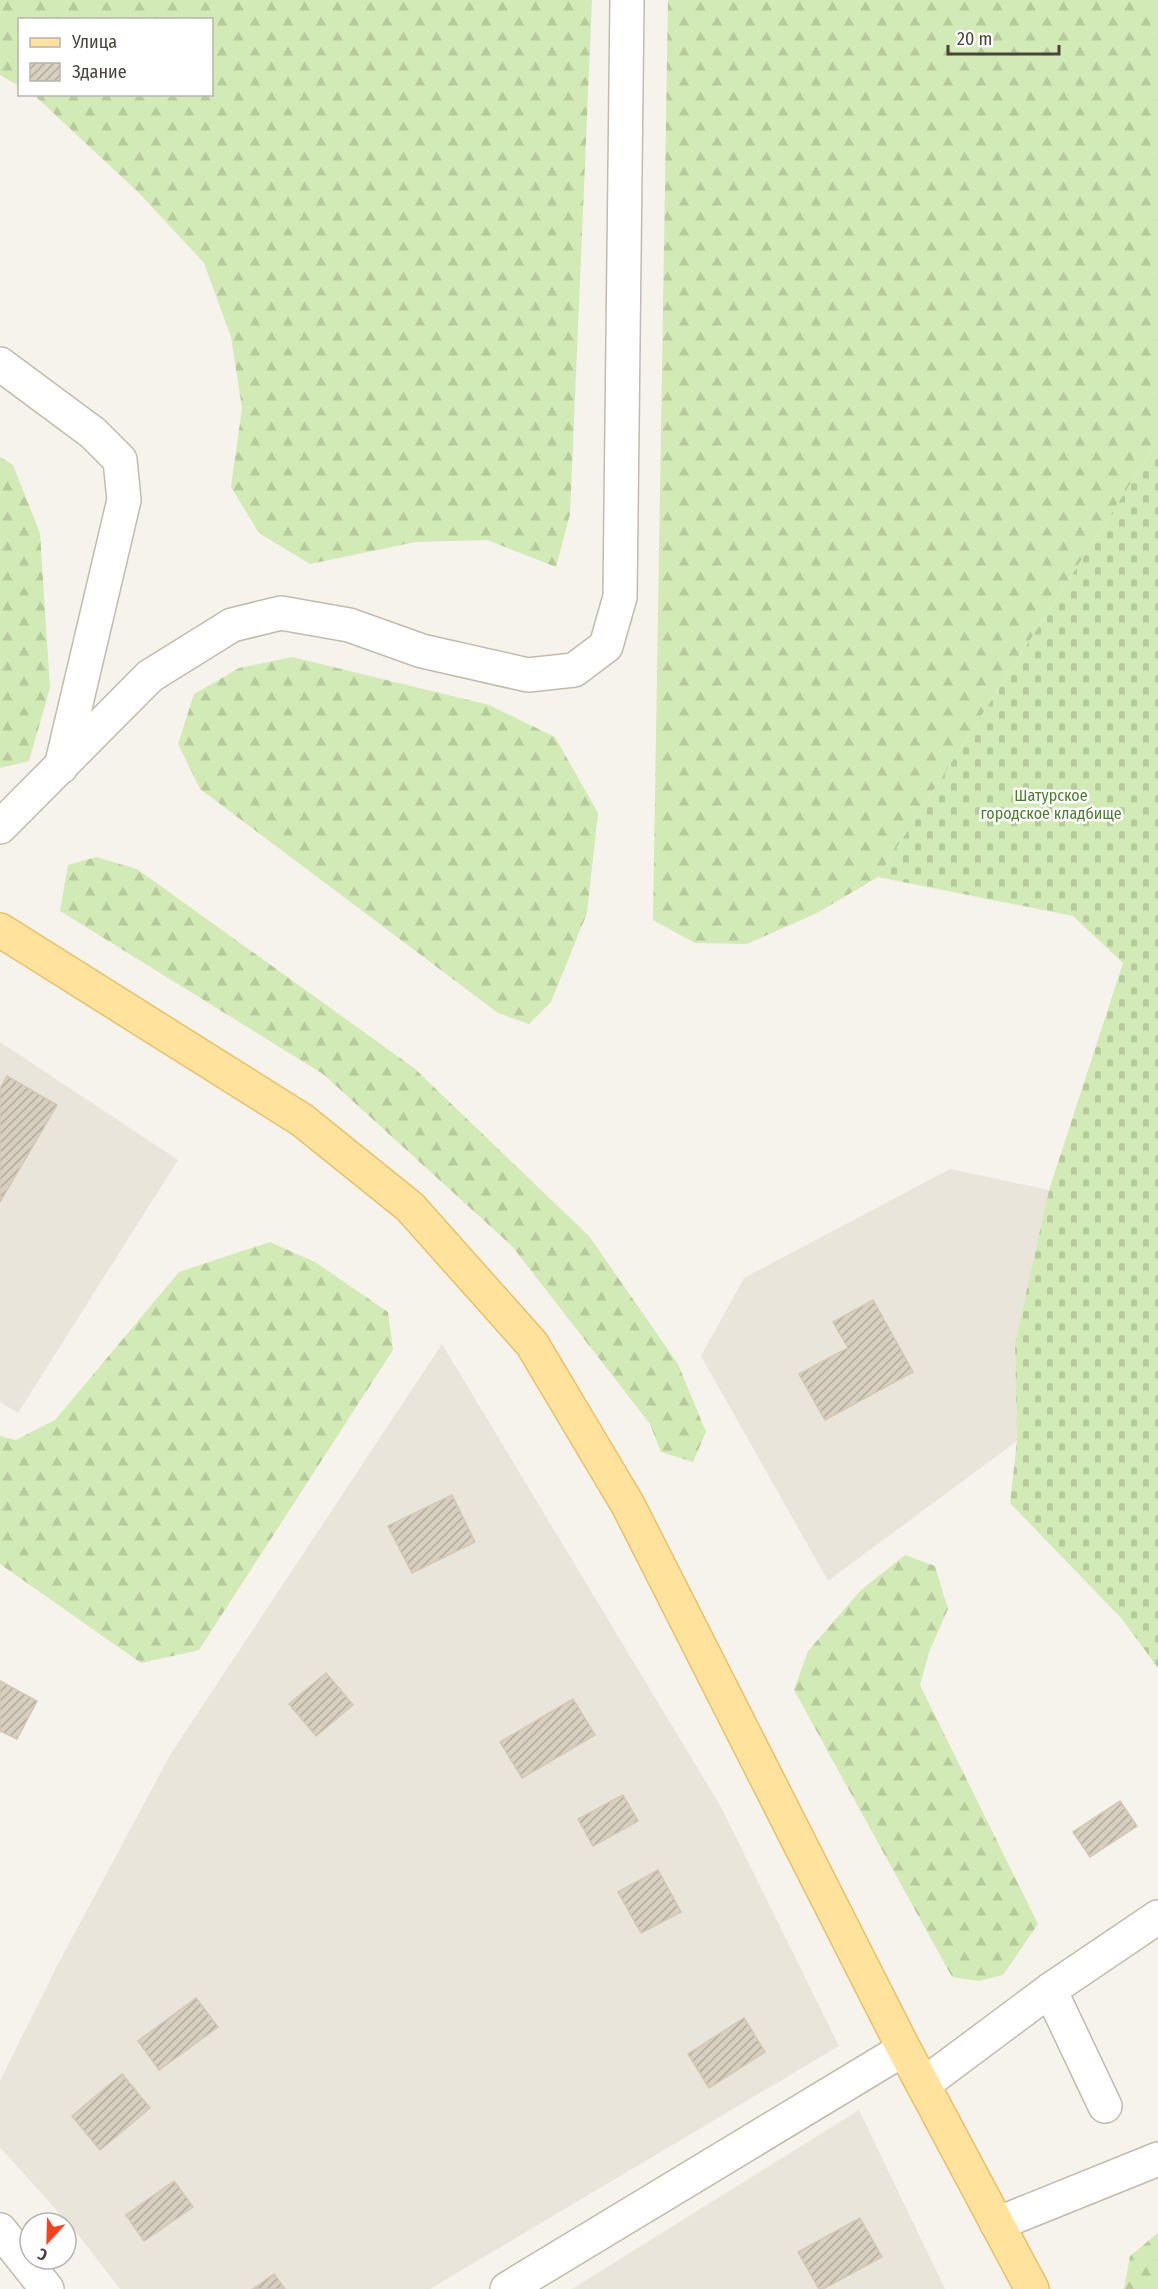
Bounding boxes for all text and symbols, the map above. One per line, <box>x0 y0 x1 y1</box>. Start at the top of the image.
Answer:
legend <box>18 18 213 96</box>
scale bar <box>948 18 1059 56</box>
text: 20 m <box>957 28 992 50</box>
text: Улица <box>71 31 117 53</box>
text: Здание <box>72 61 127 83</box>
park label: Шатурское городское кладбище <box>980 786 1122 823</box>
north arrow <box>18 2211 78 2271</box>
text: С <box>35 2244 50 2265</box>

